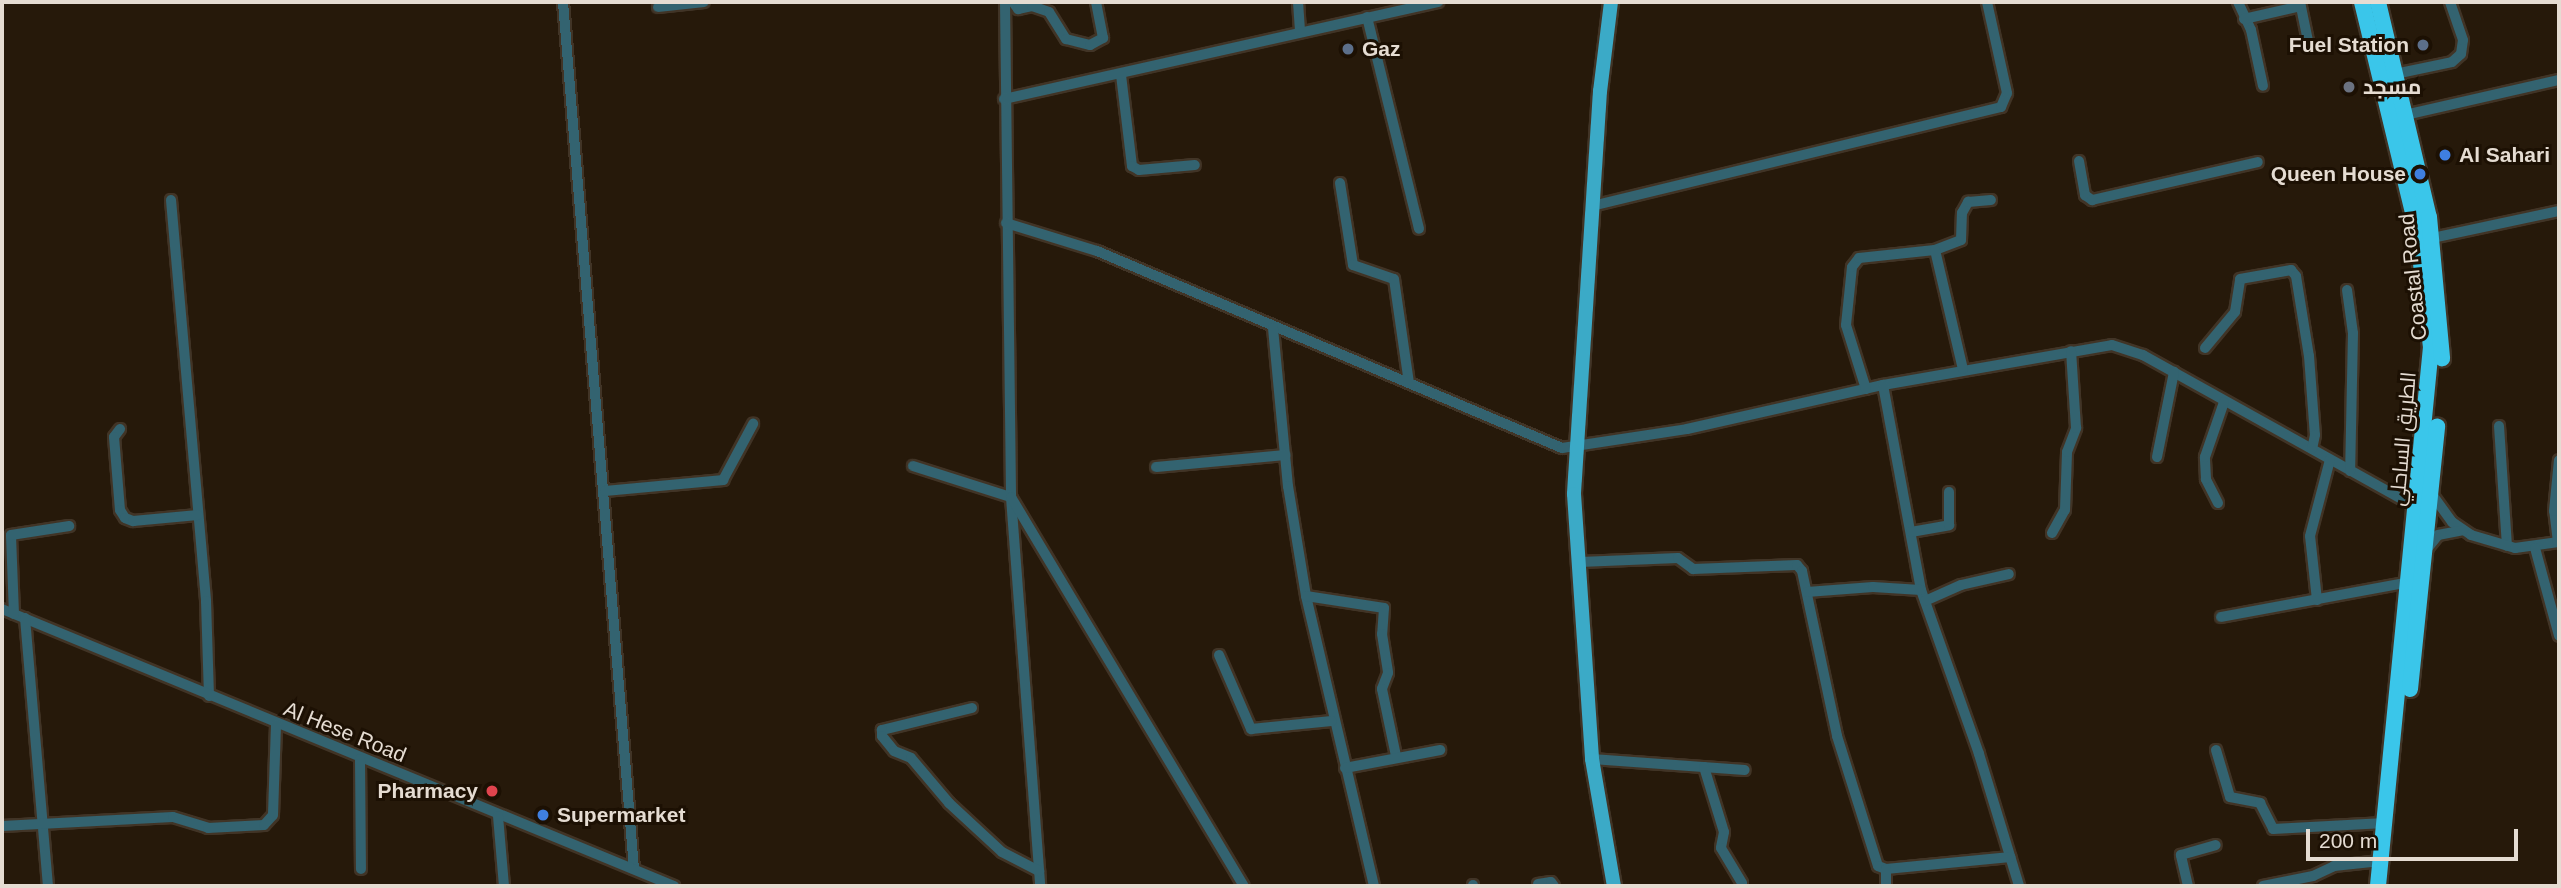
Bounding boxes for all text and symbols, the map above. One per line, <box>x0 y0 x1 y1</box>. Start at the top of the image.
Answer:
place label: Fuel Station <box>2289 32 2409 58</box>
place label: Gaz <box>1362 36 1401 62</box>
marker: Fuel Station <box>2415 37 2431 53</box>
marker: Gaz <box>1340 41 1356 57</box>
place label: مسجد <box>2363 74 2421 100</box>
marker: مسجد <box>2341 79 2357 95</box>
place label: Al Sahari <box>2459 142 2550 168</box>
marker: Al Sahari <box>2437 147 2453 163</box>
place label: Queen House <box>2271 161 2406 187</box>
marker: Queen House <box>2412 166 2428 182</box>
street label: Coastal Road <box>2394 212 2432 342</box>
street label: الطريق الساحلي <box>2385 371 2421 507</box>
street label: Al Hese Road <box>280 696 410 768</box>
place label: Pharmacy <box>378 778 478 804</box>
marker: Pharmacy <box>484 783 500 799</box>
place label: Supermarket <box>557 802 685 828</box>
marker: Supermarket <box>535 807 551 823</box>
scale bar <box>2309 814 2521 858</box>
text: 200 m <box>2319 829 2377 852</box>

